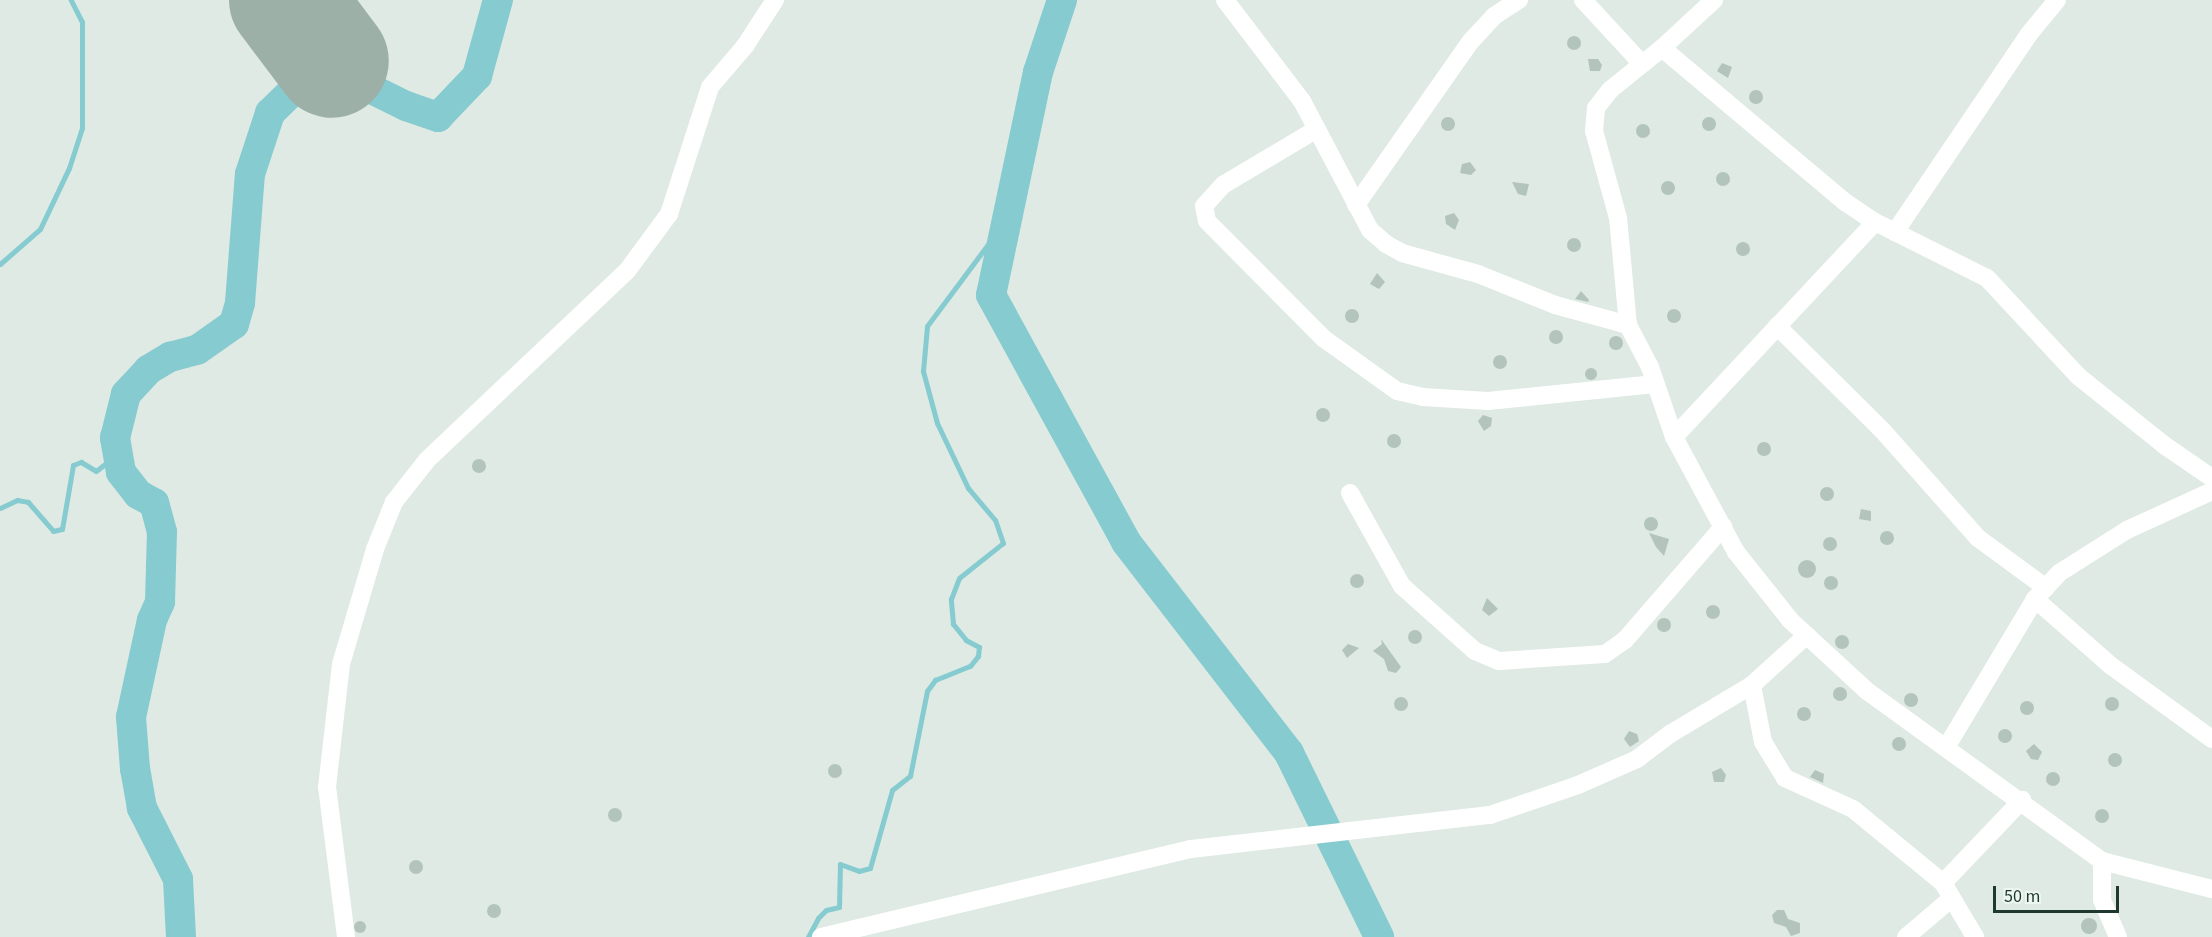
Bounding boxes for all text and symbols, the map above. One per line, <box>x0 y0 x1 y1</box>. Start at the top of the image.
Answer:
scale bar <box>1996 874 2122 912</box>
text: 50 m <box>2004 884 2040 909</box>

